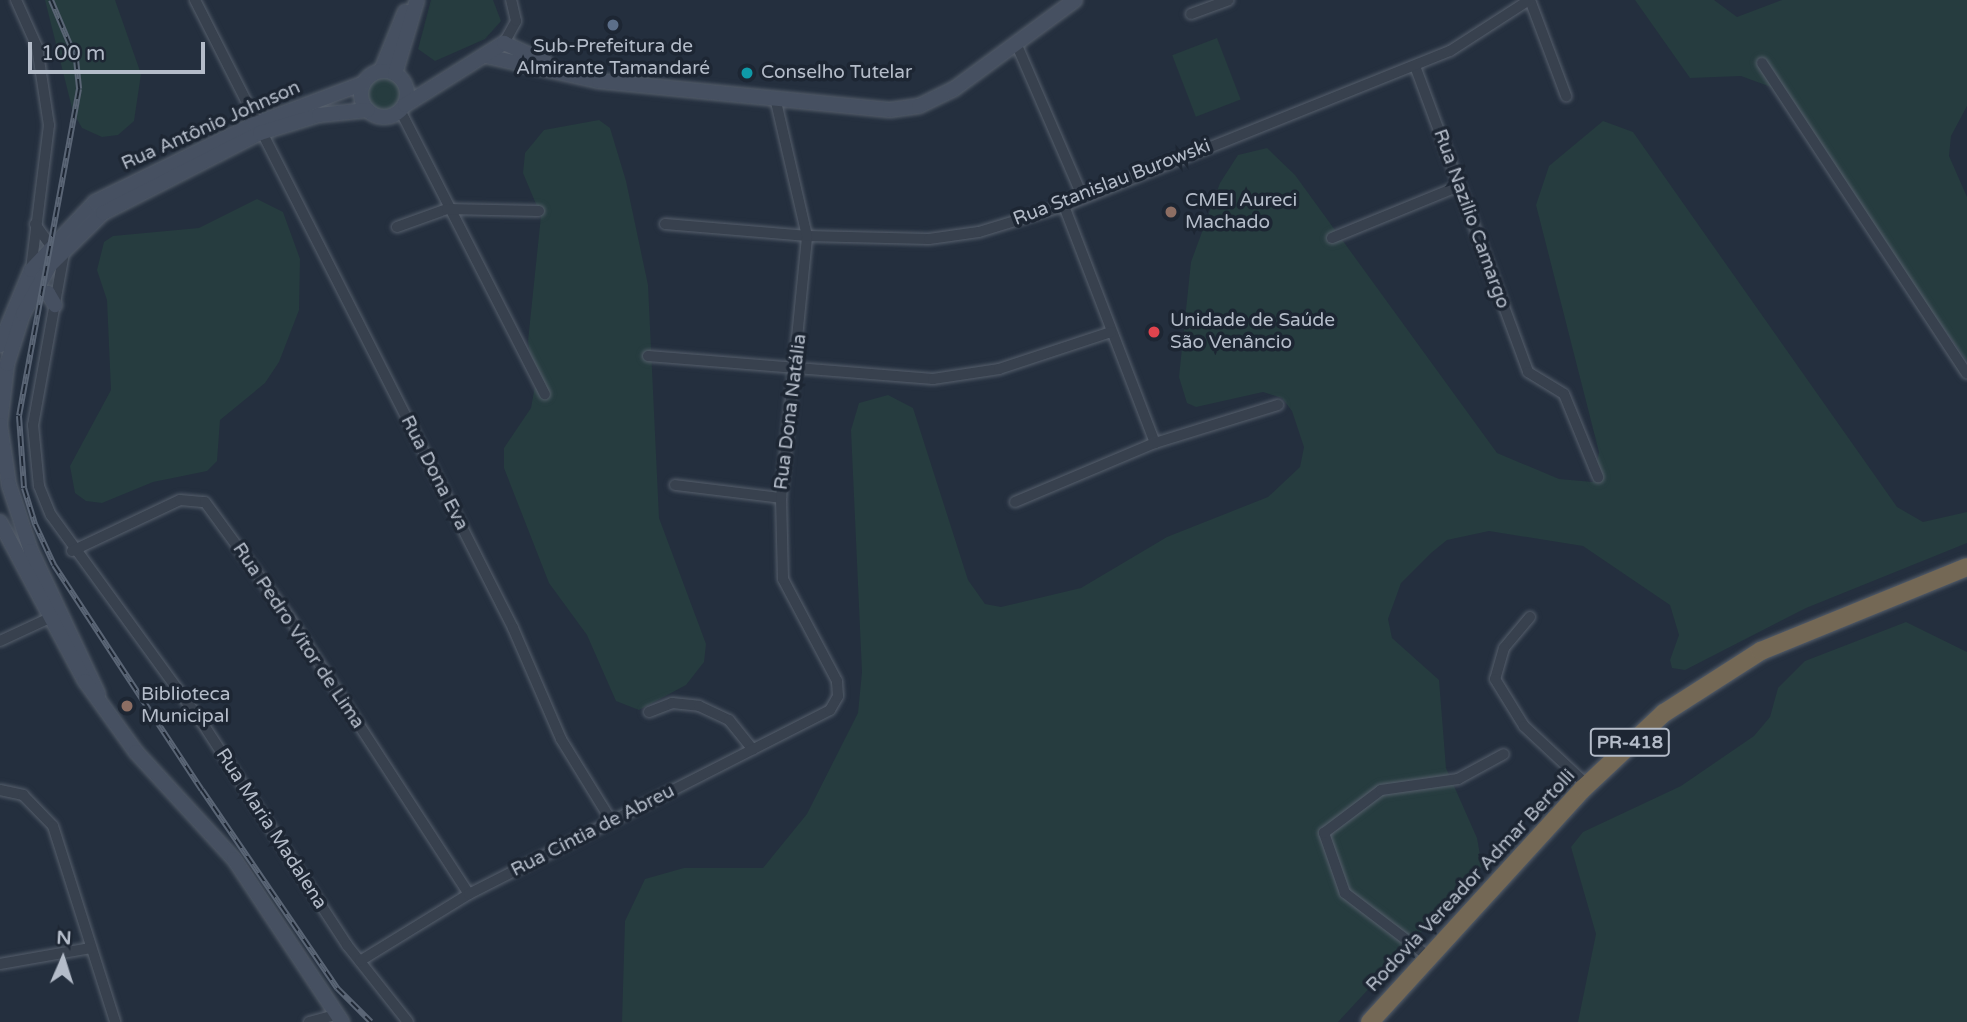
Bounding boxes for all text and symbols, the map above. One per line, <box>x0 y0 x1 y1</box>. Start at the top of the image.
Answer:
marker: Sub-Prefeitura de Almirante Tamandaré <box>605 17 621 33</box>
scale bar <box>32 28 208 72</box>
place label: Sub-Prefeitura de Almirante Tamandaré <box>516 36 710 80</box>
text: 100 m <box>41 41 105 66</box>
place label: Conselho Tutelar <box>761 62 912 84</box>
marker: Conselho Tutelar <box>739 65 755 81</box>
street label: Rua Antônio Johnson <box>118 76 304 176</box>
street label: Rua Nazilio Camargo <box>1428 126 1514 312</box>
street label: Rua Stanislau Burowski <box>1010 135 1214 231</box>
place label: CMEI Aureci Machado <box>1185 190 1297 234</box>
marker: CMEI Aureci Machado <box>1163 204 1179 220</box>
place label: Unidade de Saúde São Venâncio <box>1170 310 1335 354</box>
marker: Unidade de Saúde São Venâncio <box>1144 322 1164 342</box>
street label: Rua Dona Natália <box>770 333 812 491</box>
street label: Rua Dona Eva <box>395 412 473 534</box>
street label: Rua Pedro Vitor de Lima <box>227 539 369 733</box>
place label: Biblioteca Municipal <box>141 684 230 728</box>
marker: Biblioteca Municipal <box>119 698 135 714</box>
road number: PR-418 <box>1590 728 1670 756</box>
street label: Rua Maria Madalena <box>211 744 331 914</box>
street label: Rodovia Vereador Admar Bertolli <box>1362 765 1580 997</box>
street label: Rua Cíntia de Abreu <box>507 780 679 882</box>
north arrow <box>28 924 98 994</box>
text: N <box>56 927 72 949</box>

